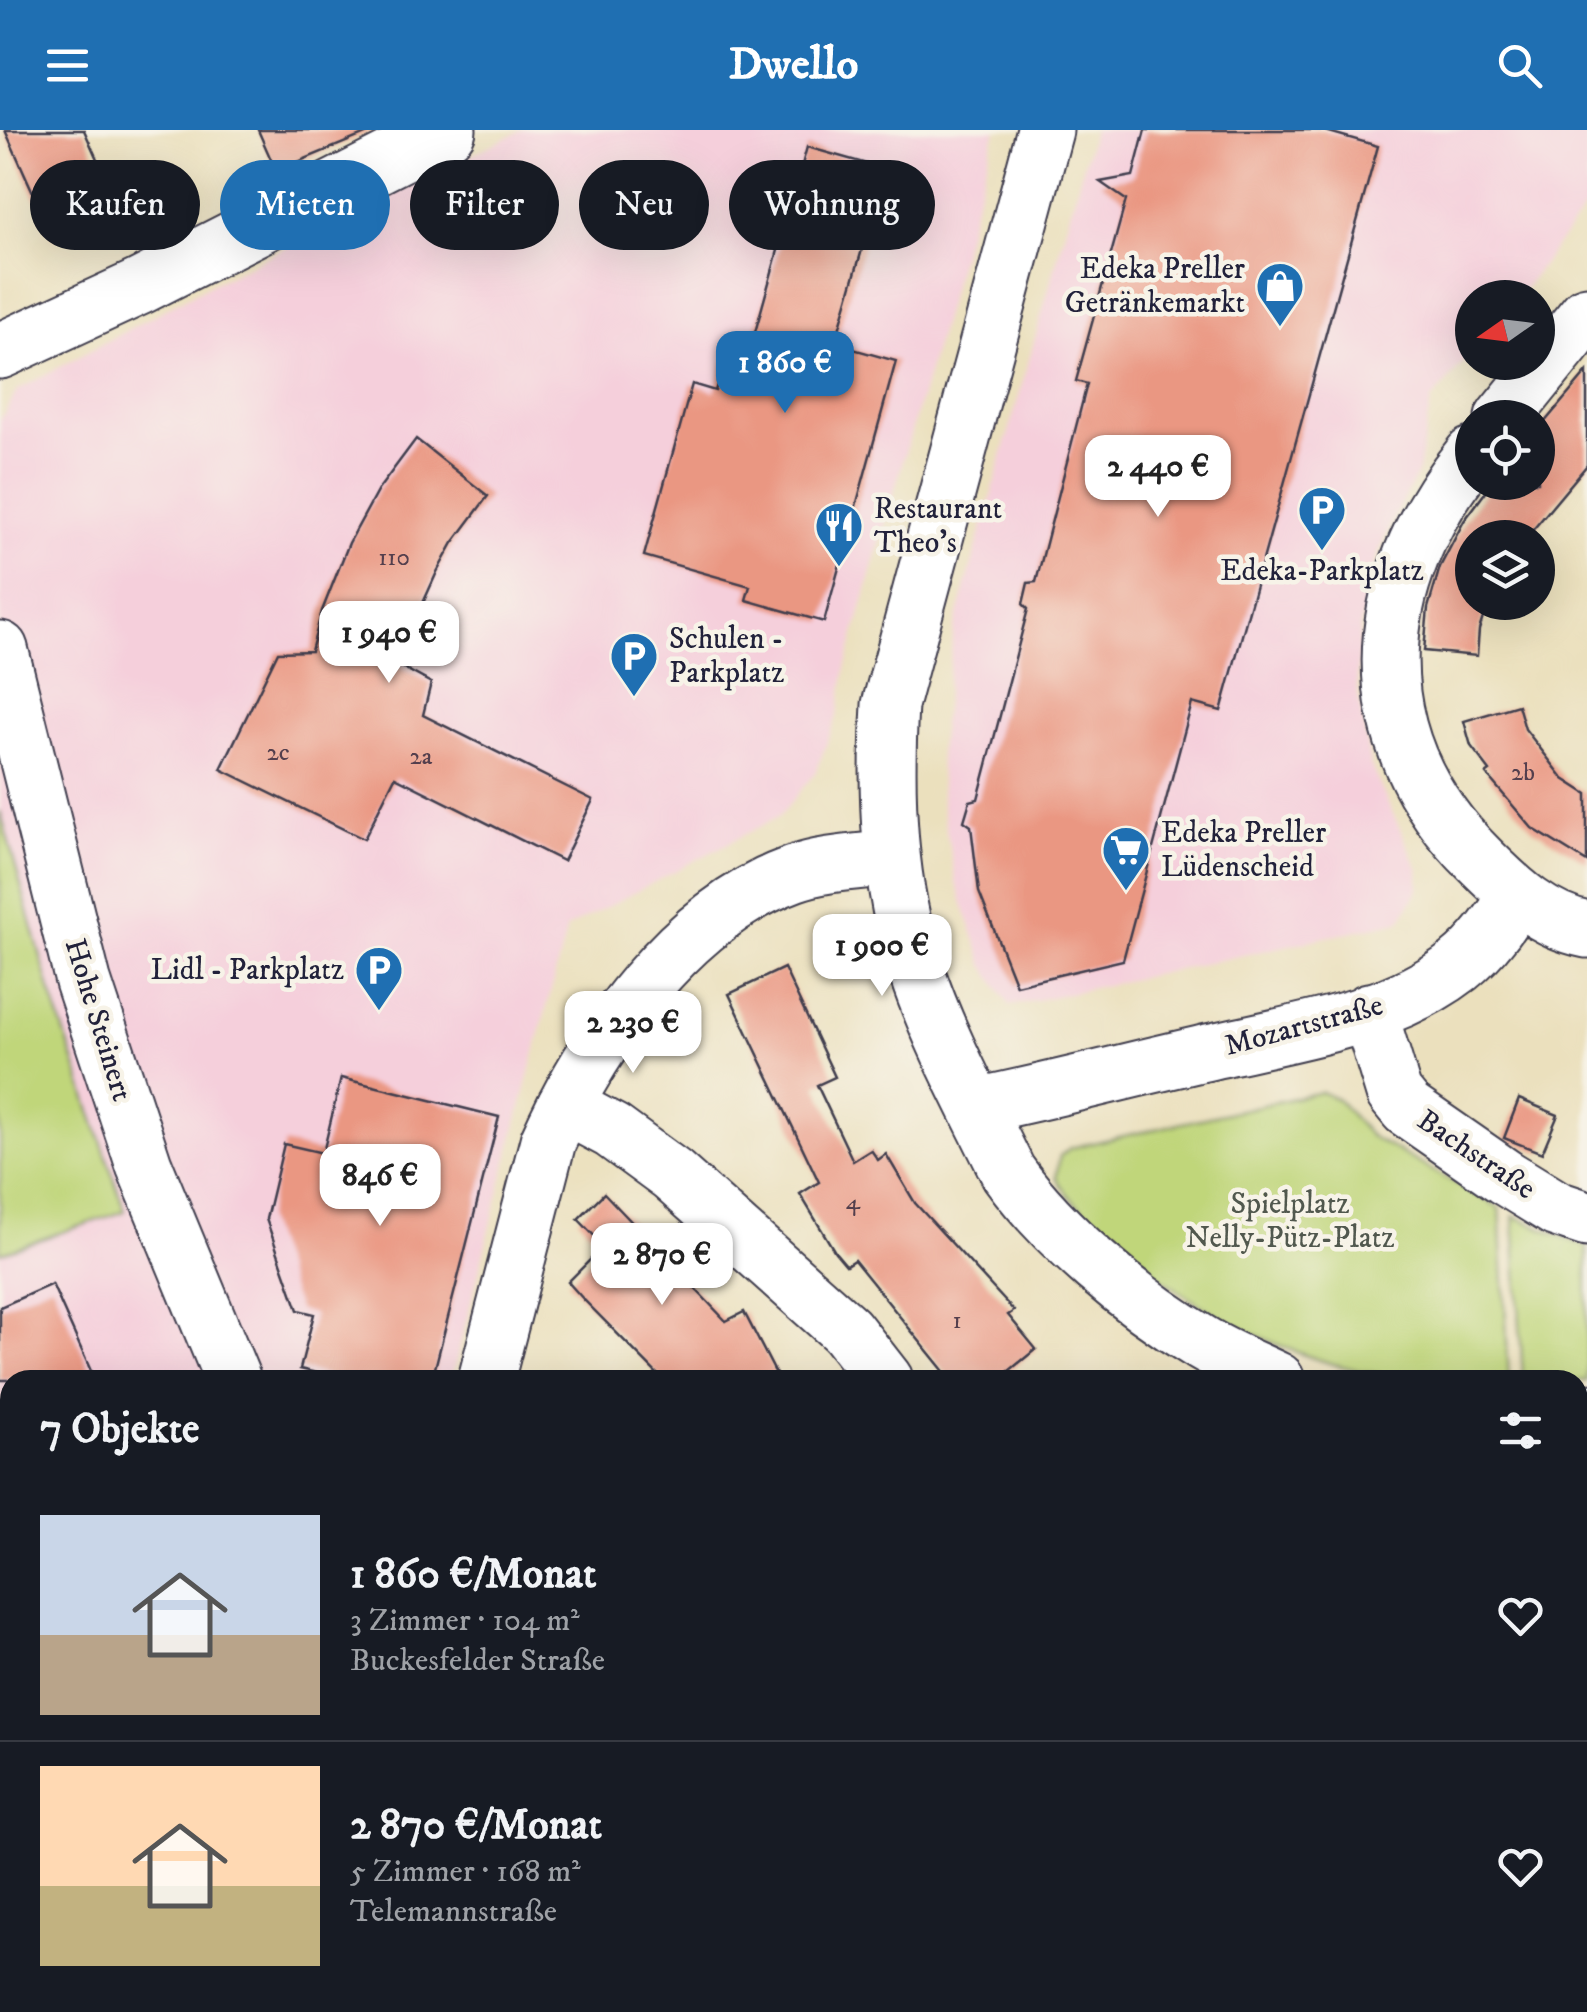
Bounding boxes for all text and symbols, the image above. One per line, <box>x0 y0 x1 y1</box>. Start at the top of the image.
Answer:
text: Dwello <box>729 37 858 93</box>
icon: menu <box>40 38 95 93</box>
icon: search <box>1492 38 1547 93</box>
chip: Kaufen <box>30 160 200 250</box>
chip: Mieten <box>220 160 390 250</box>
chip: Filter <box>410 160 559 250</box>
chip: Neu <box>579 160 709 250</box>
chip: Wohnung <box>729 160 935 250</box>
place label: Edeka Preller Getränkemarkt <box>1065 251 1245 322</box>
shop icon: Edeka Preller Getränkemarkt <box>1254 260 1306 328</box>
north arrow <box>1455 280 1555 380</box>
map controls <box>1455 280 1555 620</box>
pin: 1 860 € <box>693 331 877 416</box>
text: 1 860 € <box>738 343 832 383</box>
button: locate <box>1455 400 1555 500</box>
pin: 2 440 € <box>1066 435 1250 520</box>
text: 2 440 € <box>1107 447 1209 487</box>
parking icon: Edeka-Parkplatz <box>1296 484 1348 552</box>
place label: Restaurant Theo's <box>874 491 1002 562</box>
restaurant icon: Restaurant Theo's <box>813 500 865 568</box>
button: layers <box>1455 520 1555 620</box>
house number: 110 <box>378 542 410 573</box>
place label: Edeka-Parkplatz <box>1220 553 1424 590</box>
pin: 1 940 € <box>297 601 481 686</box>
text: 1 940 € <box>341 613 437 653</box>
place label: Schulen - Parkplatz <box>669 621 784 692</box>
parking icon: Schulen - Parkplatz <box>608 630 660 698</box>
house number: 2c <box>266 737 290 768</box>
house number: 2a <box>410 741 433 772</box>
house number: 2b <box>1511 757 1535 788</box>
place label: Edeka Preller Lüdenscheid <box>1161 815 1326 886</box>
supermarket icon: Edeka Preller Lüdenscheid <box>1100 824 1152 892</box>
pin: 1 900 € <box>790 914 974 999</box>
text: 1 900 € <box>835 926 929 966</box>
street label: Hohe Steinert <box>56 934 140 1106</box>
parking icon: Lidl - Parkplatz <box>353 944 405 1012</box>
place label: Lidl - Parkplatz <box>150 952 344 989</box>
street label: Mozartstraße <box>1221 987 1387 1065</box>
pin: 2 230 € <box>541 991 725 1076</box>
text: 2 230 € <box>586 1003 680 1043</box>
street label: Bachstraße <box>1410 1102 1542 1208</box>
pin: 846 € <box>310 1144 450 1229</box>
text: 846 € <box>342 1156 418 1196</box>
house number: 4 <box>846 1186 861 1217</box>
park label: Spielplatz Nelly-Pütz-Platz <box>1186 1186 1394 1257</box>
pin: 2 870 € <box>570 1223 754 1308</box>
text: 2 870 € <box>613 1235 711 1275</box>
house number: 1 <box>952 1305 962 1336</box>
icon: filters <box>1493 1403 1548 1458</box>
text: 7 Objekte <box>40 1404 200 1456</box>
text: 1 860 €/Monat <box>350 1549 596 1601</box>
icon: home <box>120 1555 240 1675</box>
icon: heart <box>1493 1588 1548 1643</box>
text: 3 Zimmer · 104 m² <box>350 1601 580 1641</box>
text: Buckesfelder Straße <box>350 1641 605 1681</box>
text: 2 870 €/Monat <box>350 1800 602 1852</box>
icon: home <box>120 1806 240 1926</box>
icon: heart <box>1493 1839 1548 1894</box>
text: 5 Zimmer · 168 m² <box>350 1852 581 1892</box>
text: Telemannstraße <box>350 1892 557 1932</box>

